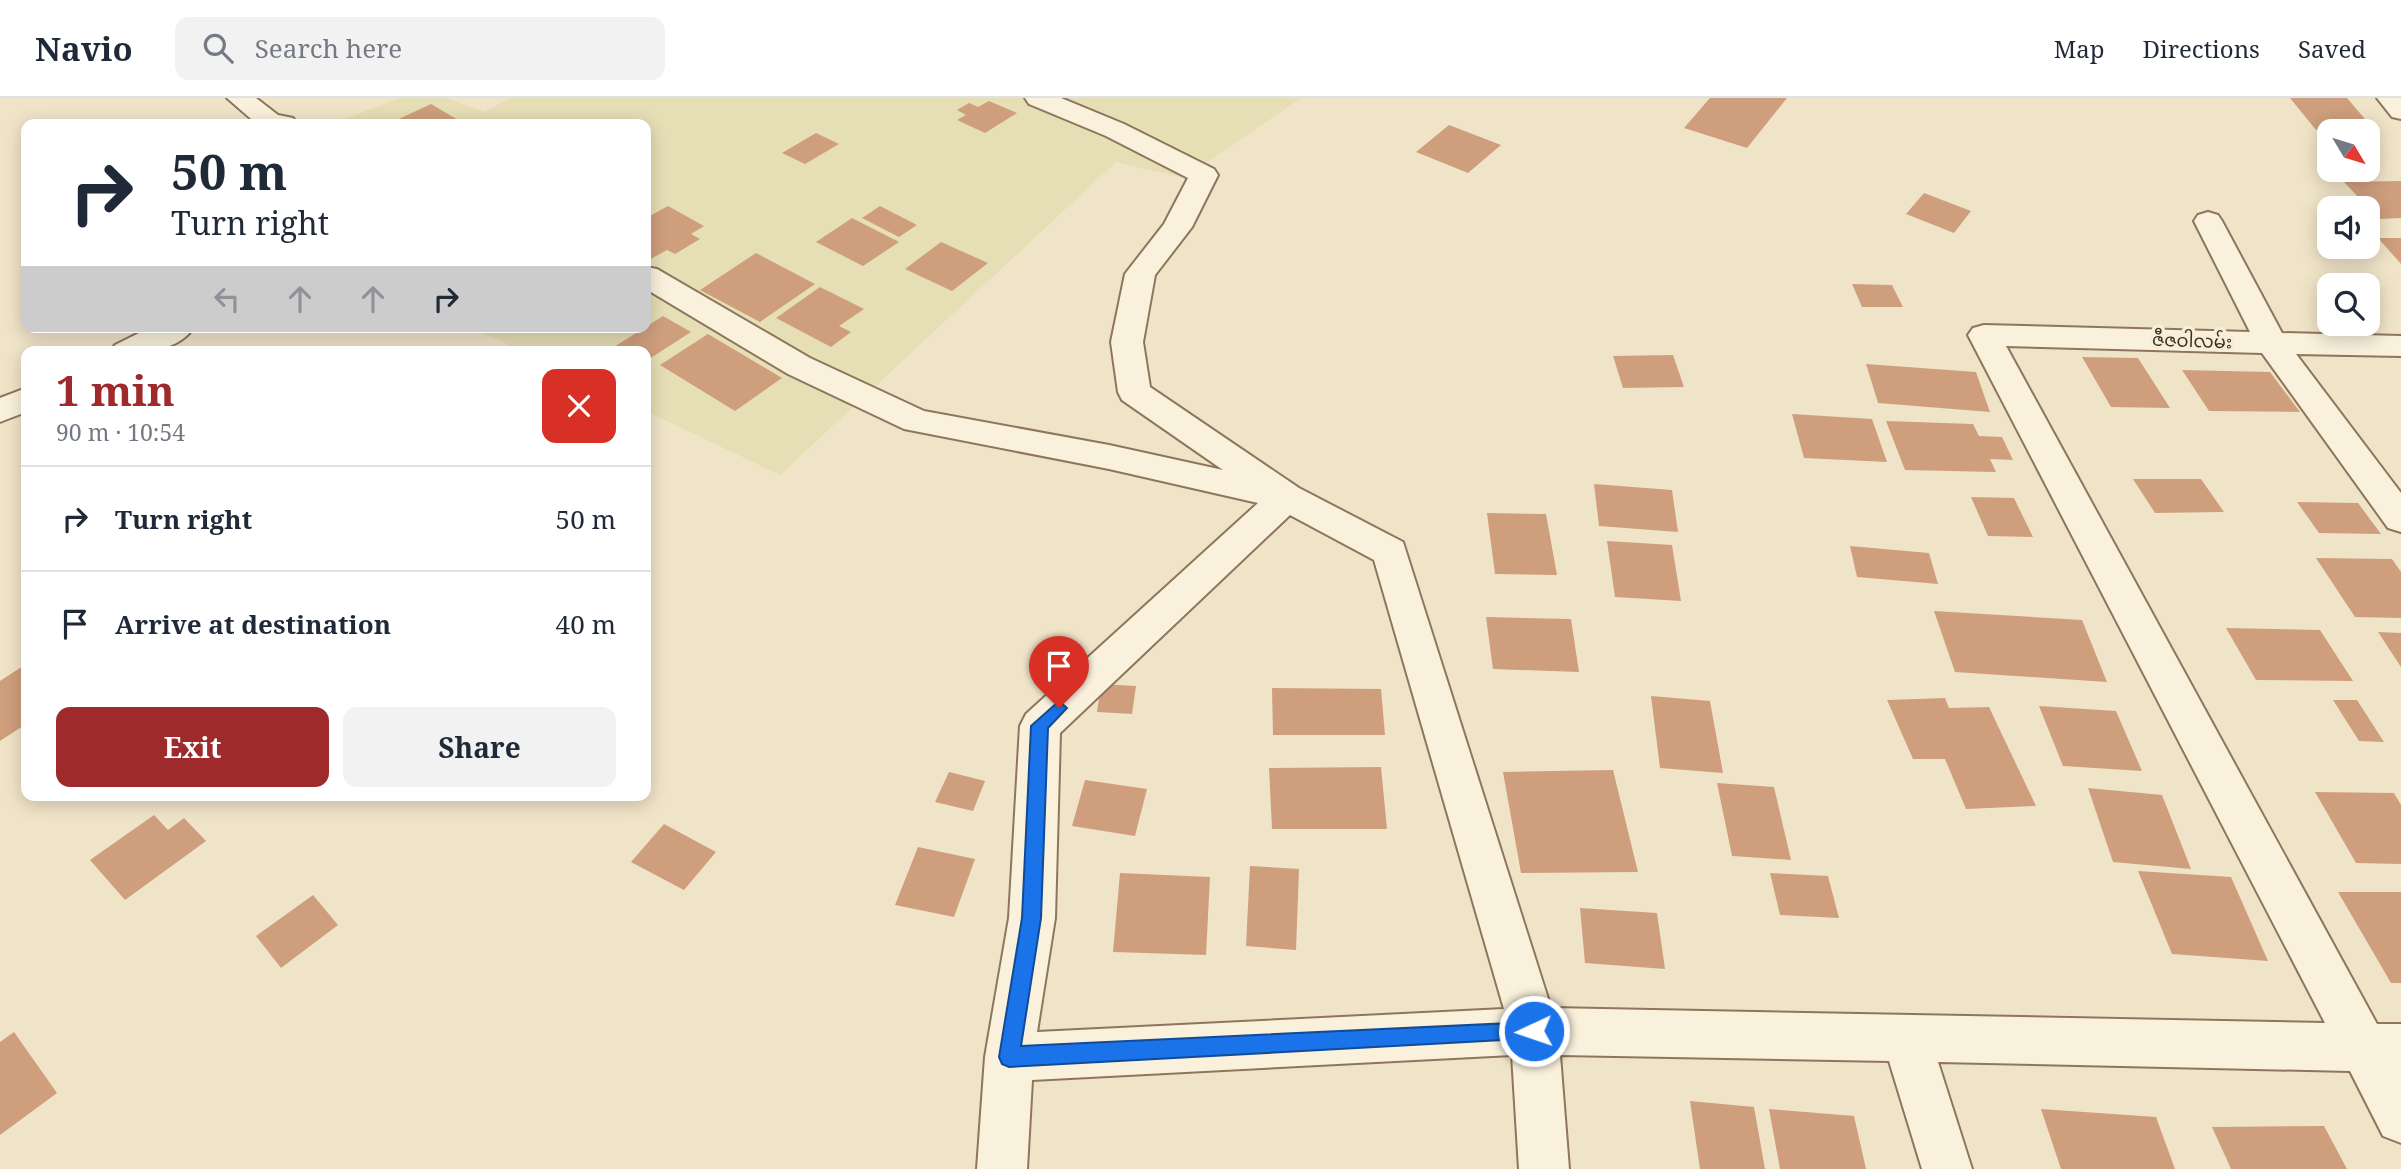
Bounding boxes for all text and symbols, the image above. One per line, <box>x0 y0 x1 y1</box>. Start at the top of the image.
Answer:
search box <box>175 17 665 80</box>
text: Navio <box>35 26 133 71</box>
icon: search <box>199 29 237 67</box>
text: Search here <box>255 30 402 66</box>
text: Map <box>2054 32 2105 65</box>
text: Directions <box>2143 32 2260 65</box>
text: Saved <box>2298 32 2366 65</box>
north arrow <box>2317 119 2380 182</box>
map controls <box>2317 119 2380 336</box>
text: 50 m <box>171 138 287 204</box>
icon: right <box>56 147 147 238</box>
button: sound <box>2317 196 2380 259</box>
text: Turn right <box>171 201 329 244</box>
button: search <box>2317 273 2380 336</box>
icon: left <box>208 280 246 318</box>
icon: ahead <box>281 280 319 318</box>
icon: ahead <box>354 280 392 318</box>
icon: right <box>427 280 465 318</box>
street label: ဇီဇဝါလမ်း <box>2152 326 2233 353</box>
text: 1 min <box>56 361 175 418</box>
button: close <box>542 369 616 443</box>
text: 90 m · 10:54 <box>56 416 185 448</box>
icon: right <box>56 500 94 538</box>
text: Turn right <box>115 501 252 537</box>
text: 50 m <box>556 501 616 537</box>
icon: arrive <box>56 605 94 643</box>
text: Arrive at destination <box>115 606 391 642</box>
text: 40 m <box>556 606 616 642</box>
pin <box>1029 636 1089 708</box>
icon: arrive <box>1040 647 1078 685</box>
button: Exit <box>56 707 329 787</box>
button: Share <box>343 707 616 787</box>
position arrow <box>1497 994 1571 1068</box>

